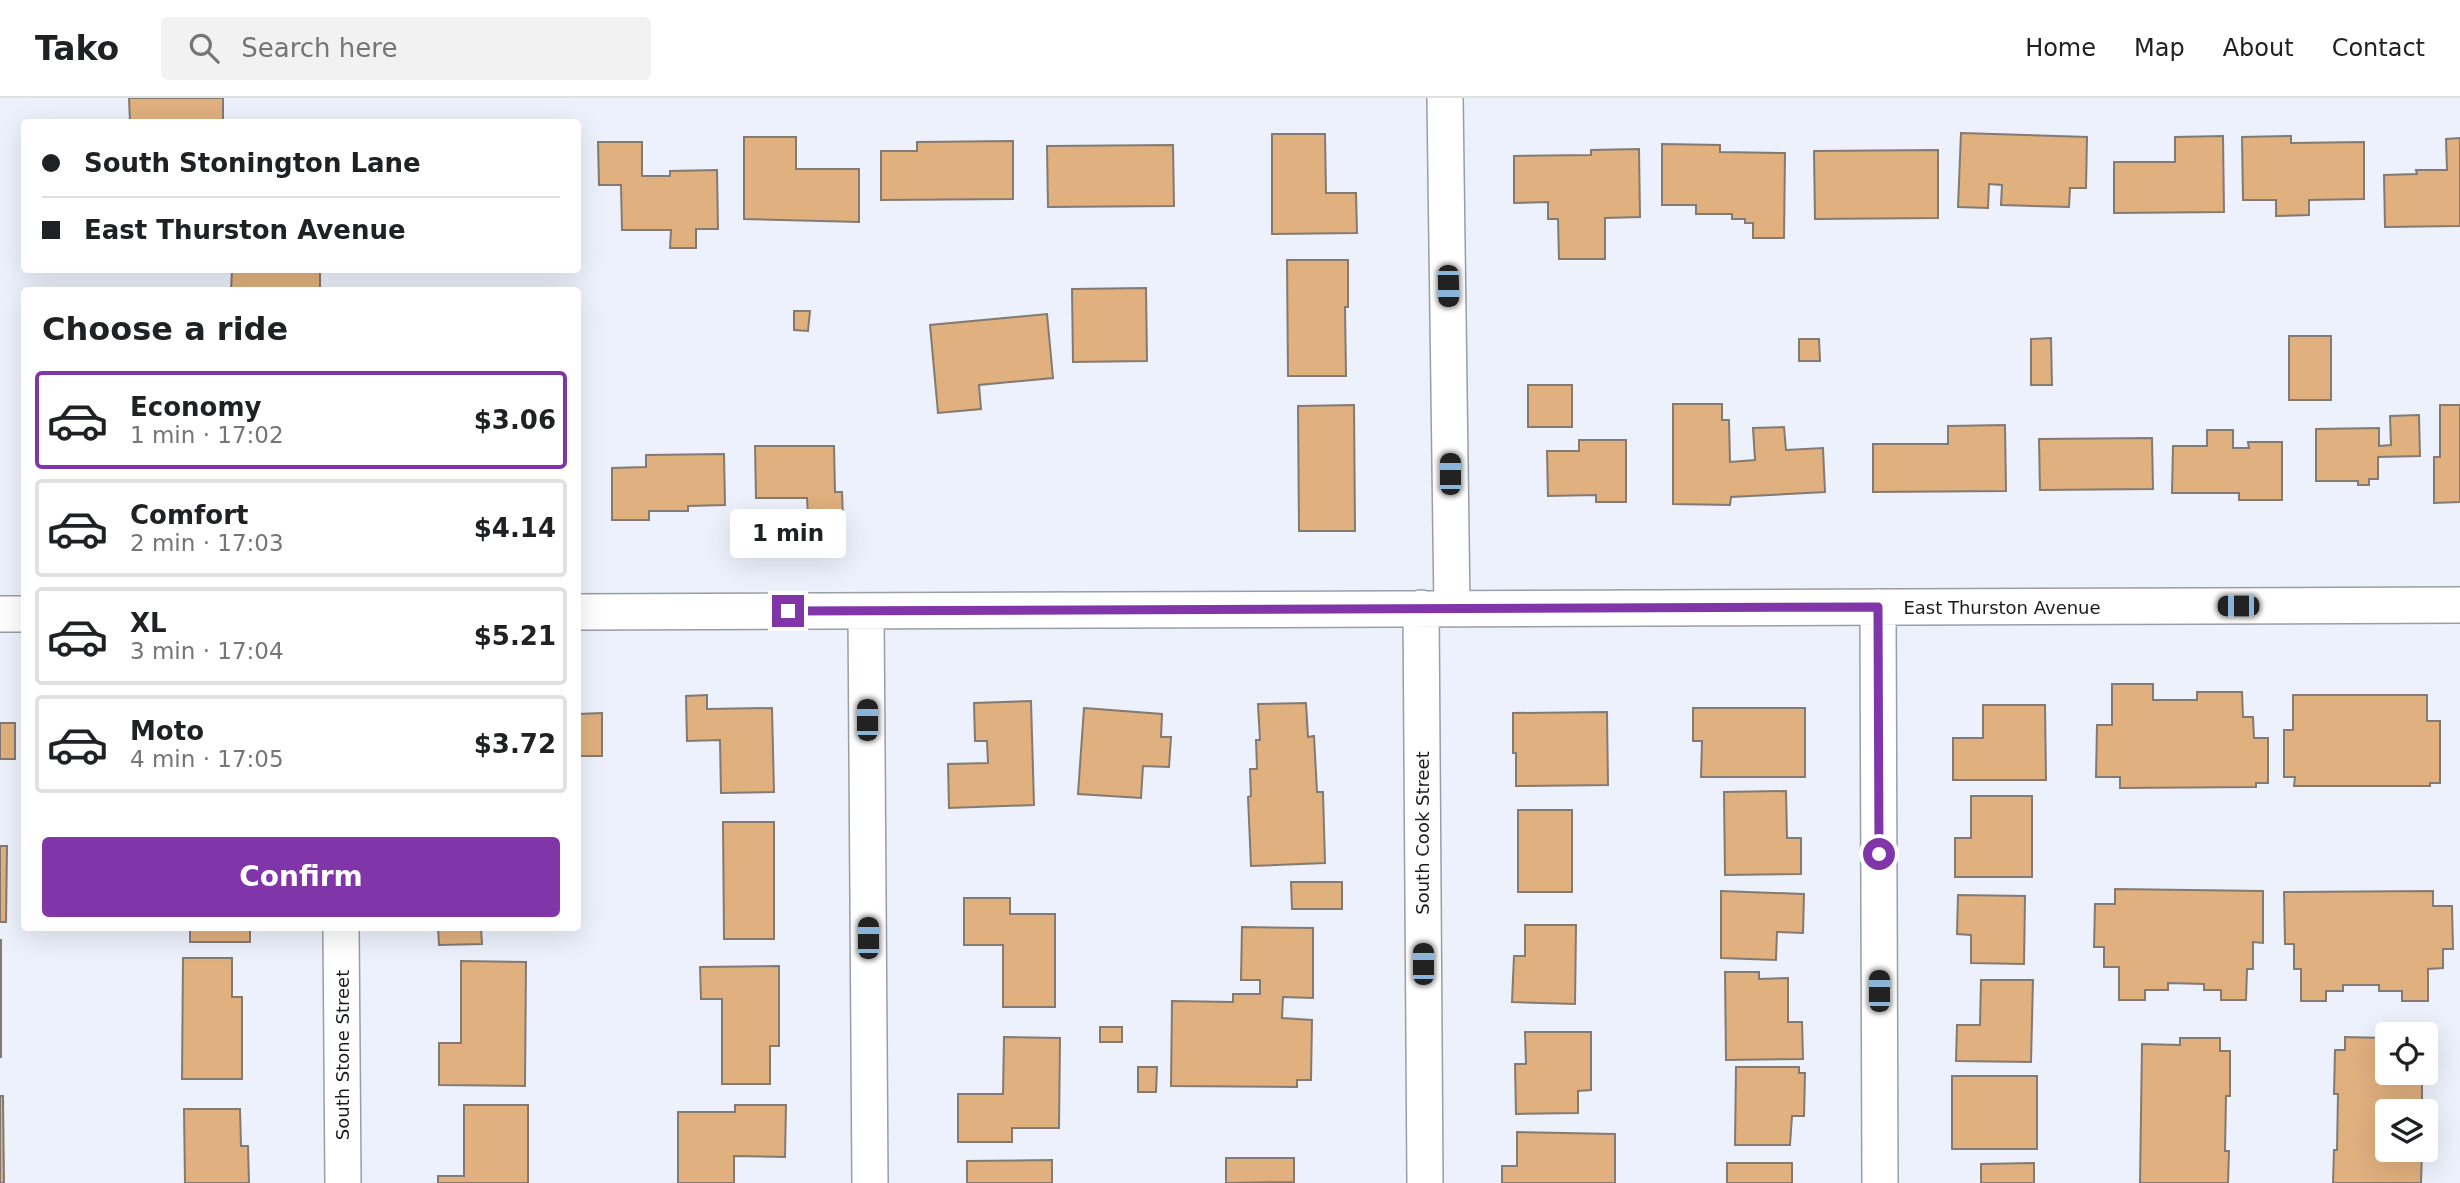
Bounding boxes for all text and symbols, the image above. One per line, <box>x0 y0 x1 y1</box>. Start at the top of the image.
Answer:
search box <box>161 17 651 80</box>
text: Tako <box>35 29 119 68</box>
icon: search <box>185 29 223 67</box>
text: Search here <box>241 33 397 63</box>
text: Home <box>2025 34 2096 62</box>
text: Map <box>2134 34 2185 62</box>
text: About <box>2223 34 2294 62</box>
text: Contact <box>2332 34 2425 62</box>
text: South Stonington Lane <box>84 148 421 178</box>
text: East Thurston Avenue <box>84 215 406 245</box>
car <box>1438 265 1459 307</box>
text: Choose a ride <box>42 310 288 348</box>
icon: car <box>46 389 109 452</box>
text: Economy <box>130 392 261 422</box>
text: $3.06 <box>474 405 556 435</box>
text: 1 min · 17:02 <box>130 422 284 448</box>
car <box>1440 453 1461 495</box>
icon: car <box>46 497 109 560</box>
text: Comfort <box>130 500 248 530</box>
callout: 1 min <box>730 510 846 559</box>
text: $4.14 <box>474 513 556 543</box>
text: 1 min <box>752 520 824 546</box>
text: 2 min · 17:03 <box>130 530 284 556</box>
route end <box>772 595 804 627</box>
car <box>2218 596 2260 617</box>
street label: East Thurston Avenue <box>1903 597 2101 618</box>
icon: car <box>46 605 109 668</box>
text: XL <box>130 608 167 638</box>
text: $5.21 <box>474 621 556 651</box>
text: 3 min · 17:04 <box>130 638 284 664</box>
car <box>857 699 878 741</box>
icon: car <box>46 713 109 776</box>
text: Moto <box>130 716 204 746</box>
text: $3.72 <box>474 729 556 759</box>
text: 4 min · 17:05 <box>130 746 284 772</box>
street label: South Cook Street <box>1412 751 1433 915</box>
button: Confirm <box>42 837 560 917</box>
route start <box>1863 838 1895 870</box>
car <box>858 917 879 959</box>
car <box>1413 943 1434 985</box>
street label: South Stone Street <box>332 970 353 1140</box>
car <box>1869 970 1890 1012</box>
map controls <box>2375 1022 2438 1162</box>
button: locate <box>2375 1022 2438 1085</box>
button: layers <box>2375 1099 2438 1162</box>

